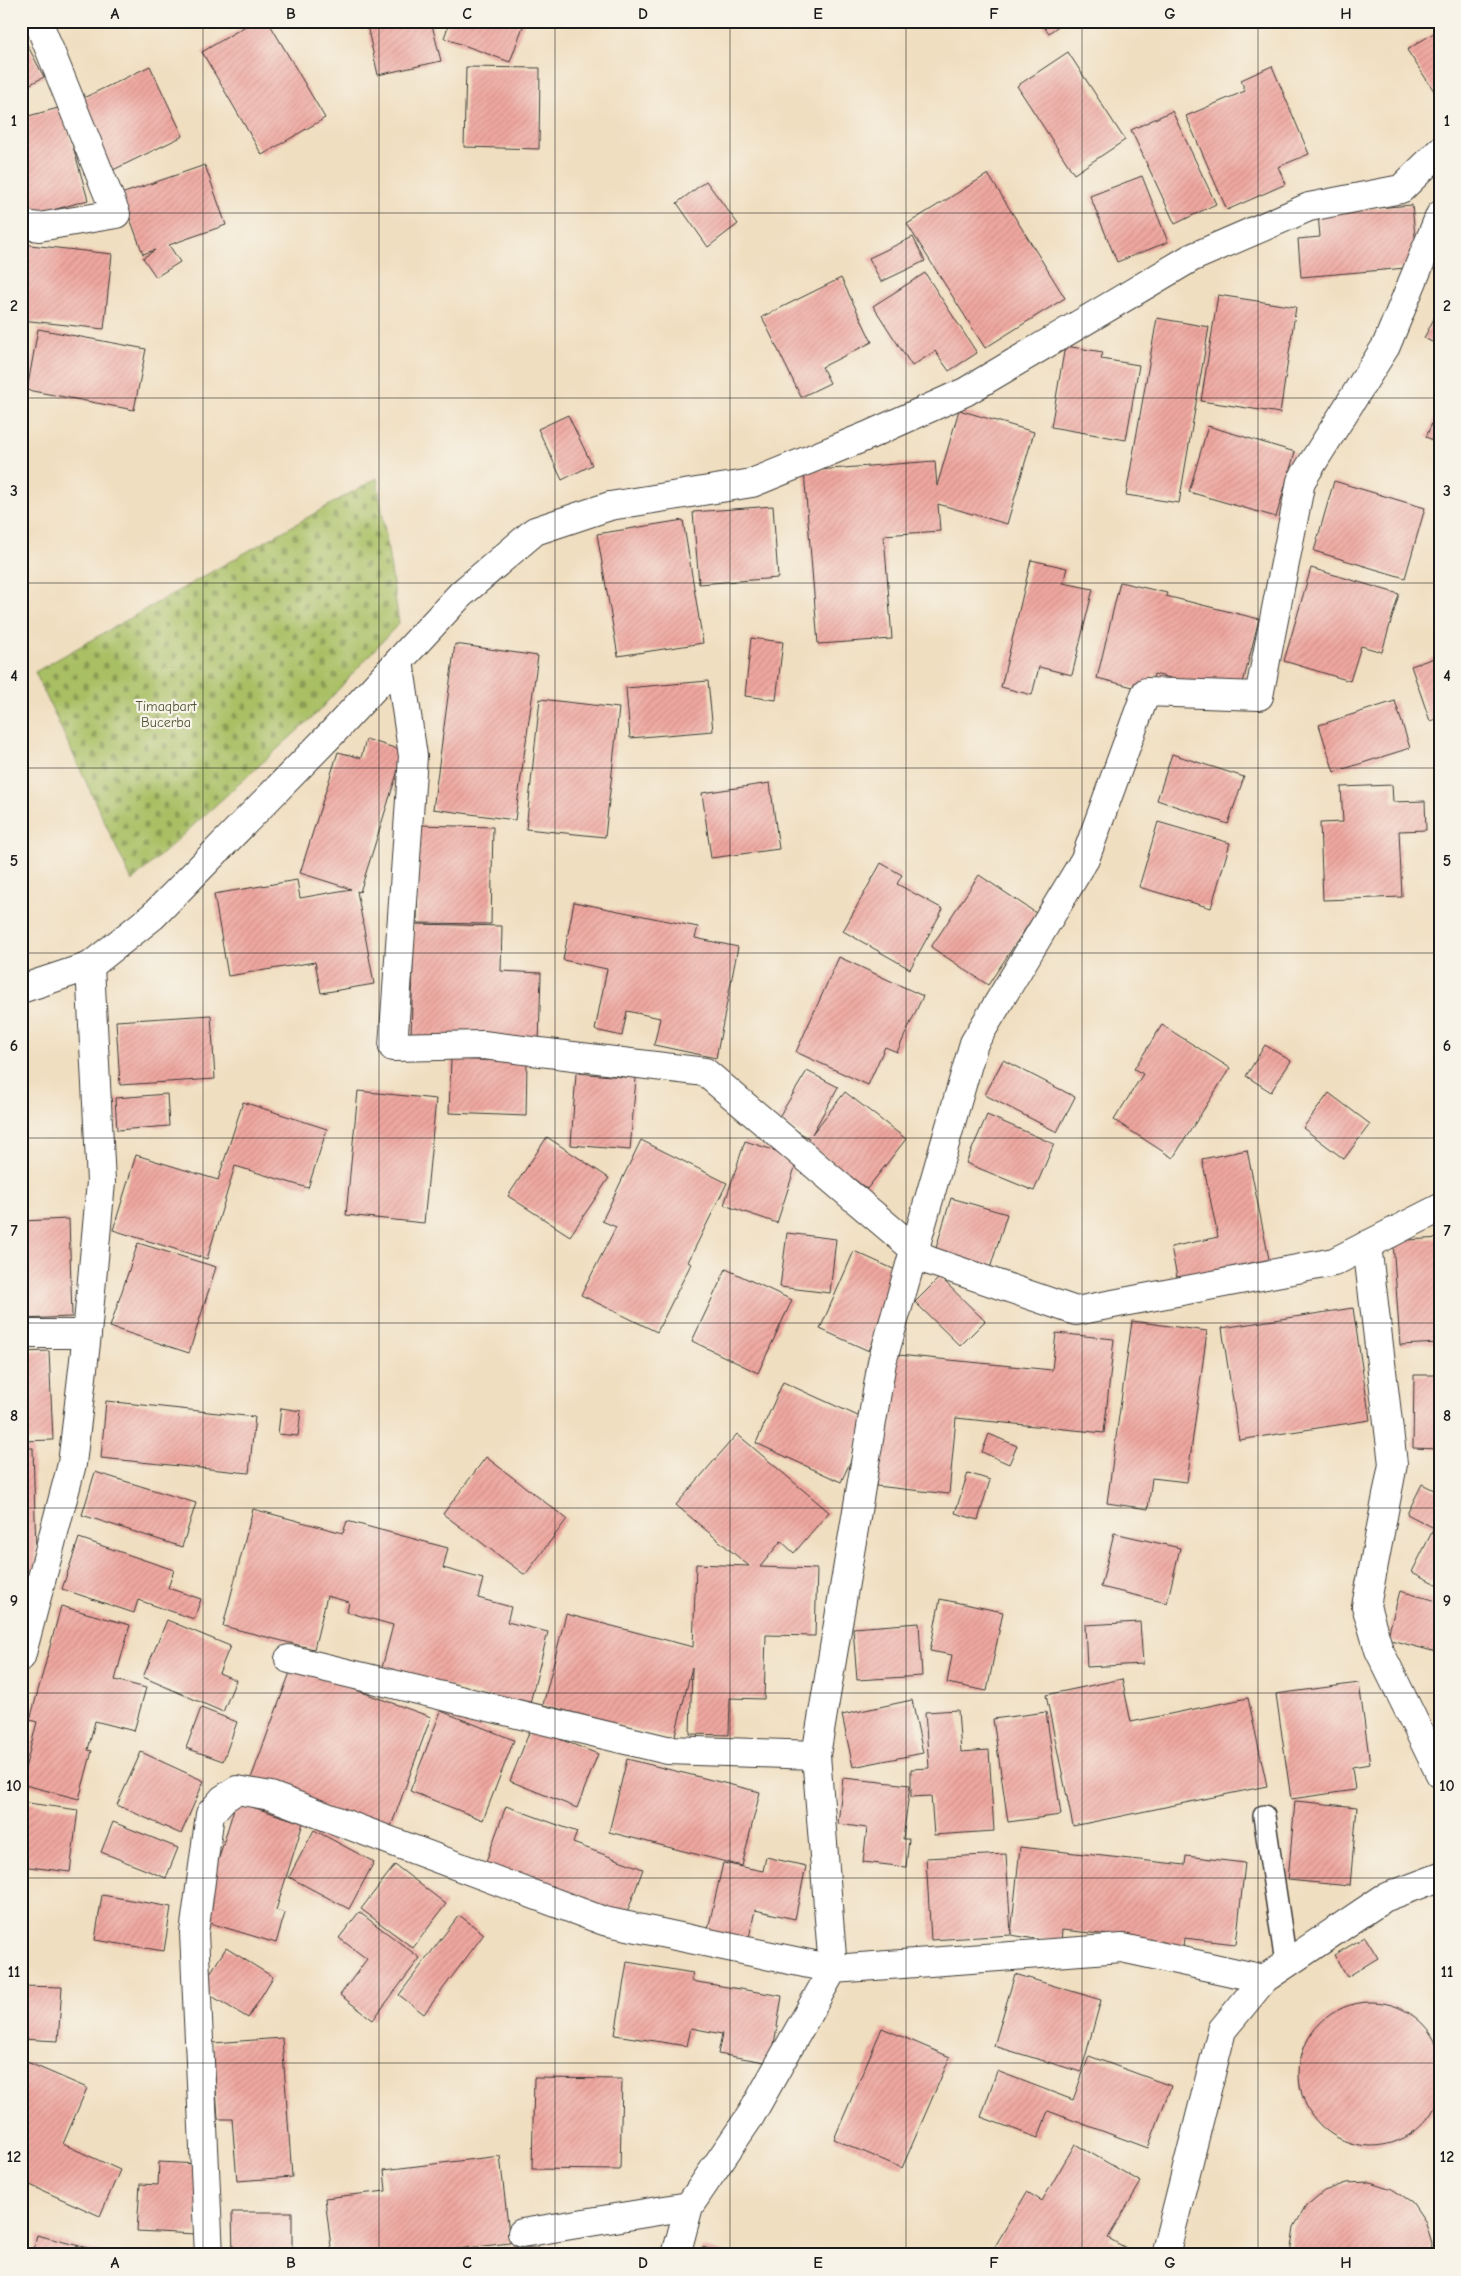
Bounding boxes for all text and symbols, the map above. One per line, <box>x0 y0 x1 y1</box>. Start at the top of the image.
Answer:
text: A <box>111 5 120 23</box>
text: B <box>286 5 296 23</box>
text: C <box>462 5 472 23</box>
text: D <box>638 5 648 23</box>
text: E <box>813 5 823 23</box>
text: F <box>989 5 999 23</box>
text: G <box>1164 5 1176 23</box>
text: H <box>1340 5 1352 23</box>
text: 1 <box>11 112 17 130</box>
text: 1 <box>1444 112 1450 130</box>
text: 2 <box>10 297 18 315</box>
text: 2 <box>1443 297 1451 315</box>
text: 3 <box>10 482 18 500</box>
text: 3 <box>1443 482 1451 500</box>
text: 4 <box>10 667 18 685</box>
text: 4 <box>1443 667 1451 685</box>
park label: Timaqbart Bucerba <box>136 698 197 731</box>
text: 5 <box>10 852 18 870</box>
text: 5 <box>1443 852 1451 870</box>
text: 6 <box>10 1037 18 1055</box>
text: 6 <box>1443 1037 1451 1055</box>
text: 7 <box>10 1222 18 1240</box>
text: 7 <box>1443 1222 1451 1240</box>
text: 8 <box>10 1407 18 1425</box>
text: 8 <box>1443 1407 1451 1425</box>
text: 9 <box>10 1592 18 1610</box>
text: 9 <box>1443 1592 1451 1610</box>
text: 10 <box>6 1777 22 1795</box>
text: 10 <box>1439 1777 1455 1795</box>
text: 11 <box>8 1963 20 1981</box>
text: 11 <box>1441 1963 1453 1981</box>
text: 12 <box>7 2148 21 2166</box>
text: 12 <box>1440 2148 1454 2166</box>
text: A <box>111 2254 120 2272</box>
text: B <box>286 2254 296 2272</box>
text: C <box>462 2254 472 2272</box>
text: D <box>638 2254 648 2272</box>
text: E <box>813 2254 823 2272</box>
text: F <box>989 2254 999 2272</box>
text: G <box>1164 2254 1176 2272</box>
text: H <box>1340 2254 1352 2272</box>

